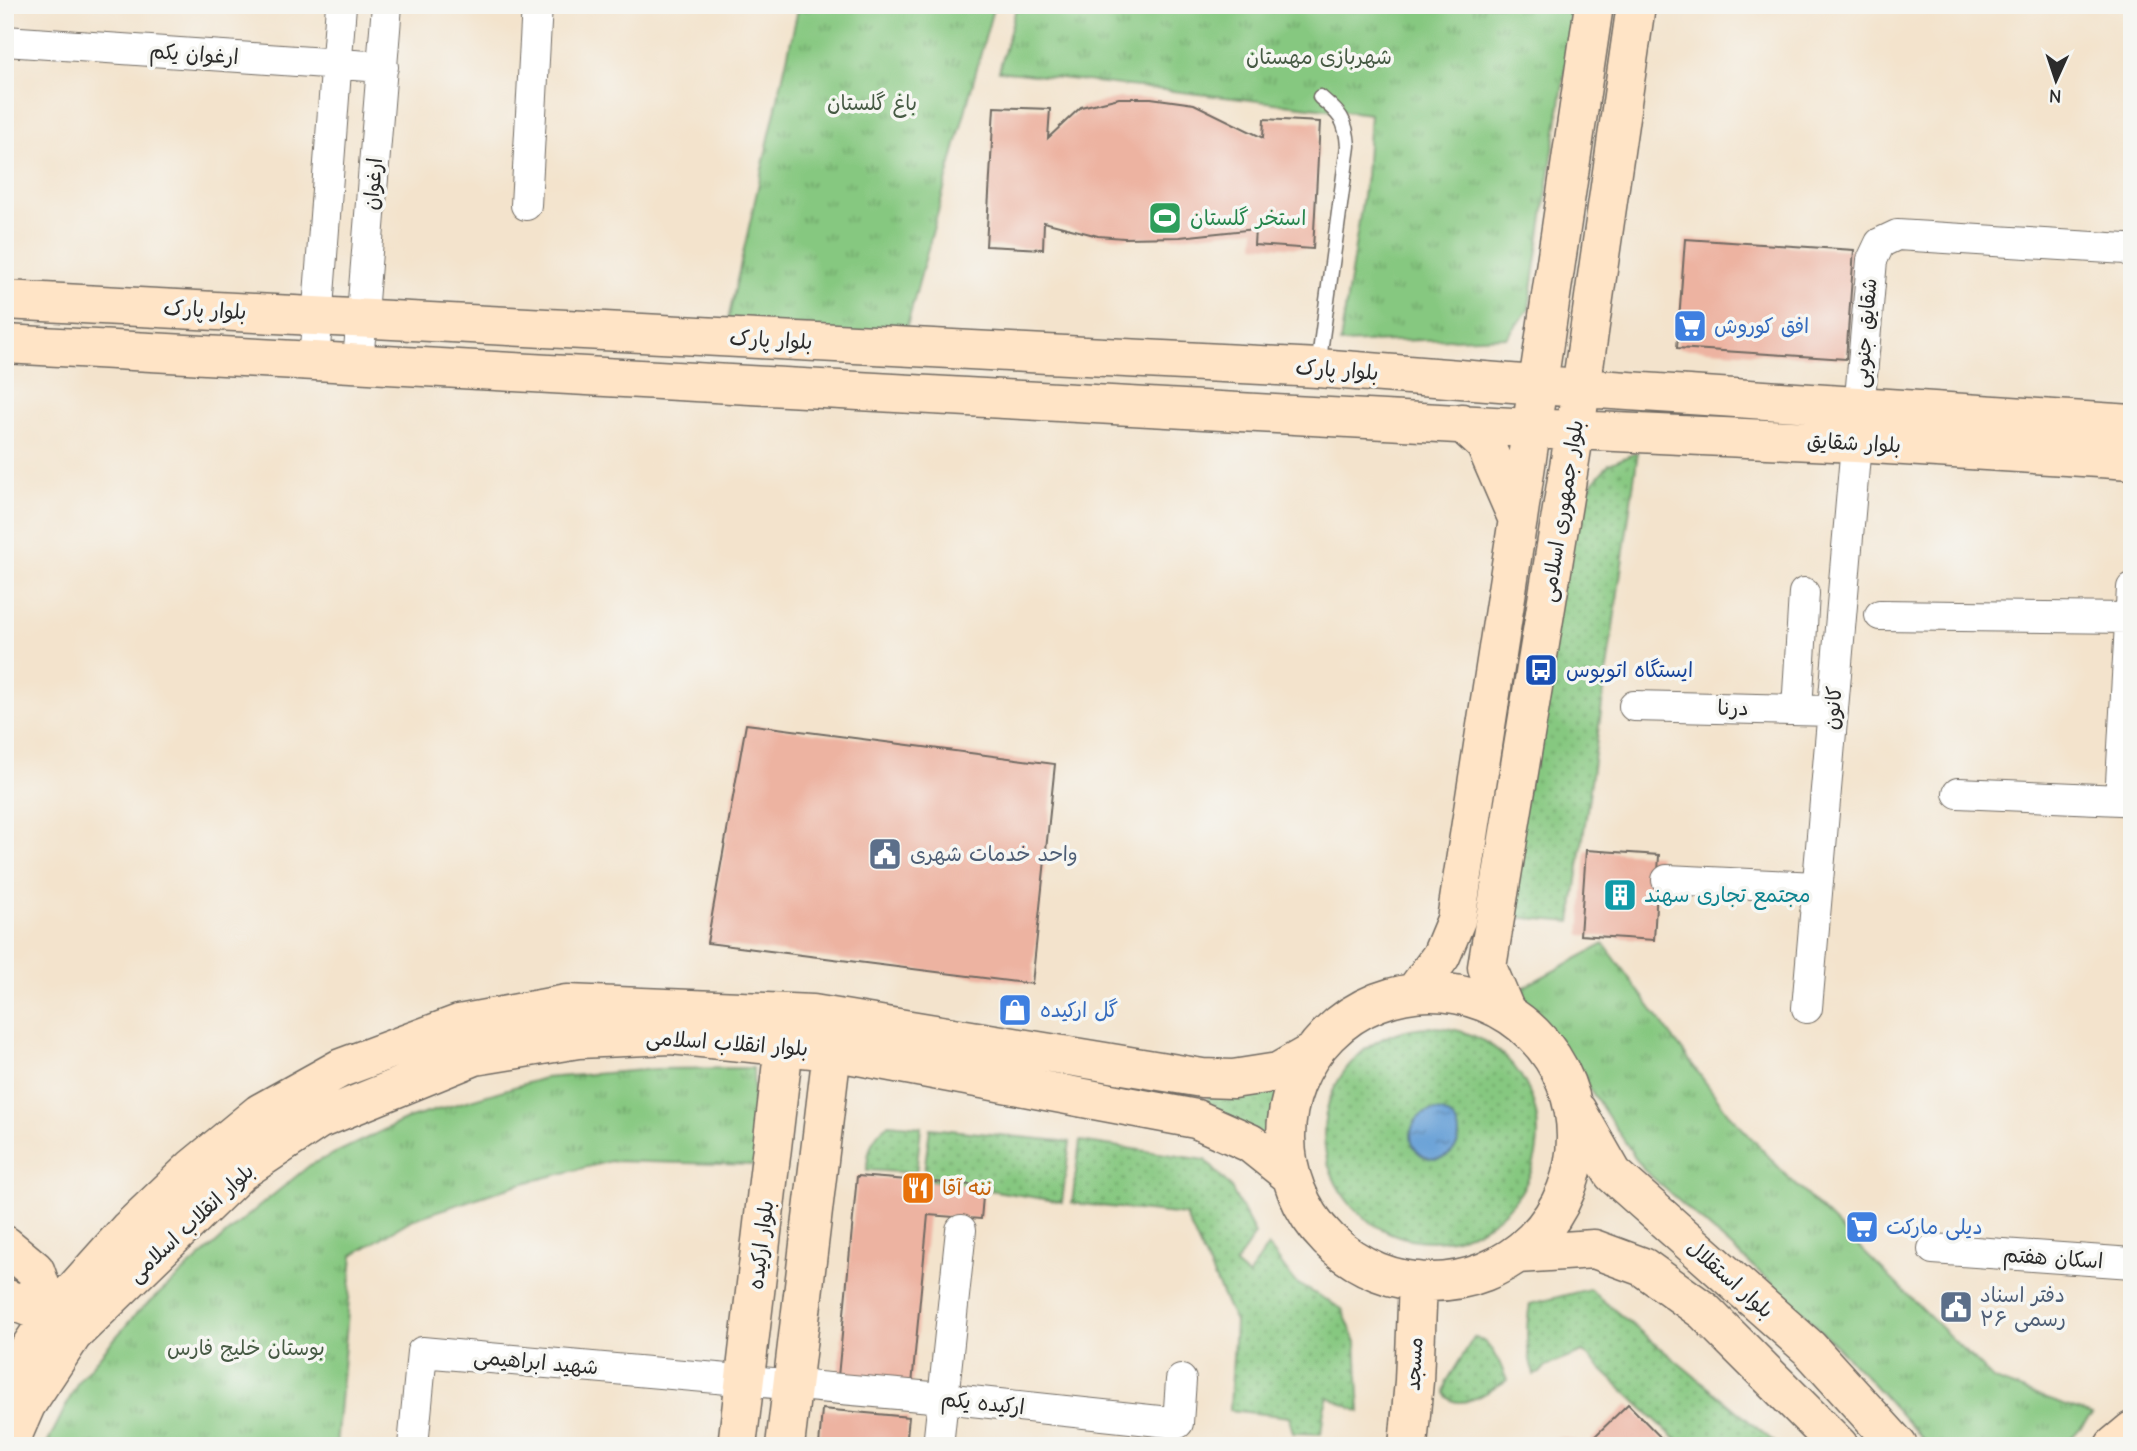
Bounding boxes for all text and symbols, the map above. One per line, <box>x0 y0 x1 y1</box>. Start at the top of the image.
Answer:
street label: ارغوان یکم <box>148 39 239 73</box>
park label: شهربازی مهستان <box>1246 45 1392 70</box>
north arrow <box>2022 46 2092 116</box>
text: N <box>2048 85 2062 107</box>
park label: باغ گلستان <box>827 91 917 118</box>
street label: ارغوان <box>359 157 388 211</box>
sports icon: استخر گلستان <box>1146 199 1184 237</box>
place label: استخر گلستان <box>1190 206 1306 230</box>
street label: شقایق جنوبی <box>1848 277 1884 389</box>
street label: بلوار پارک <box>163 296 247 325</box>
supermarket icon: افق کوروش <box>1671 307 1709 345</box>
place label: افق کوروش <box>1714 314 1809 339</box>
street label: بلوار پارک <box>729 326 813 355</box>
street label: بلوار پارک <box>1295 355 1379 386</box>
street label: بلوار جمهوری اسلامی <box>1536 418 1590 604</box>
street label: بلوار شقایق <box>1806 429 1902 458</box>
bus stop icon: ایستگاه اتوبوس <box>1522 651 1560 689</box>
place label: ایستگاه اتوبوس <box>1566 658 1693 683</box>
street label: کانون <box>1819 685 1848 731</box>
street label: درنا <box>1717 696 1749 720</box>
public building icon: واحد خدمات شهری <box>866 835 904 873</box>
place label: واحد خدمات شهری <box>910 842 1078 866</box>
building icon: مجتمع تجاری سهند <box>1601 876 1639 914</box>
place label: مجتمع تجاری سهند <box>1644 883 1810 910</box>
shop icon: گل ارکیده <box>996 991 1034 1029</box>
place label: گل ارکیده <box>1040 998 1118 1022</box>
street label: بلوار انقلاب اسلامی <box>645 1025 809 1063</box>
street label: بلوار انقلاب اسلامی <box>123 1159 260 1289</box>
restaurant icon: ننه آقا <box>899 1169 937 1207</box>
place label: ننه آقا <box>942 1176 992 1200</box>
street label: بلوار ارکیده <box>744 1199 779 1291</box>
supermarket icon: دیلی مارکت <box>1843 1208 1881 1246</box>
place label: دیلی مارکت <box>1886 1215 1983 1241</box>
street label: بلوار استقلال <box>1681 1235 1778 1324</box>
street label: اسکان هفتم <box>2002 1243 2104 1277</box>
place label: دفتر اسناد رسمی ۲۶ <box>1980 1283 2066 1333</box>
public building icon: دفتر اسناد رسمی ۲۶ <box>1937 1288 1975 1326</box>
park label: بوستان خلیج فارس <box>167 1336 325 1362</box>
street label: مسجد <box>1401 1336 1427 1392</box>
street label: شهید ابراهیمی <box>472 1345 599 1381</box>
street label: ارکیده یکم <box>940 1387 1026 1423</box>

